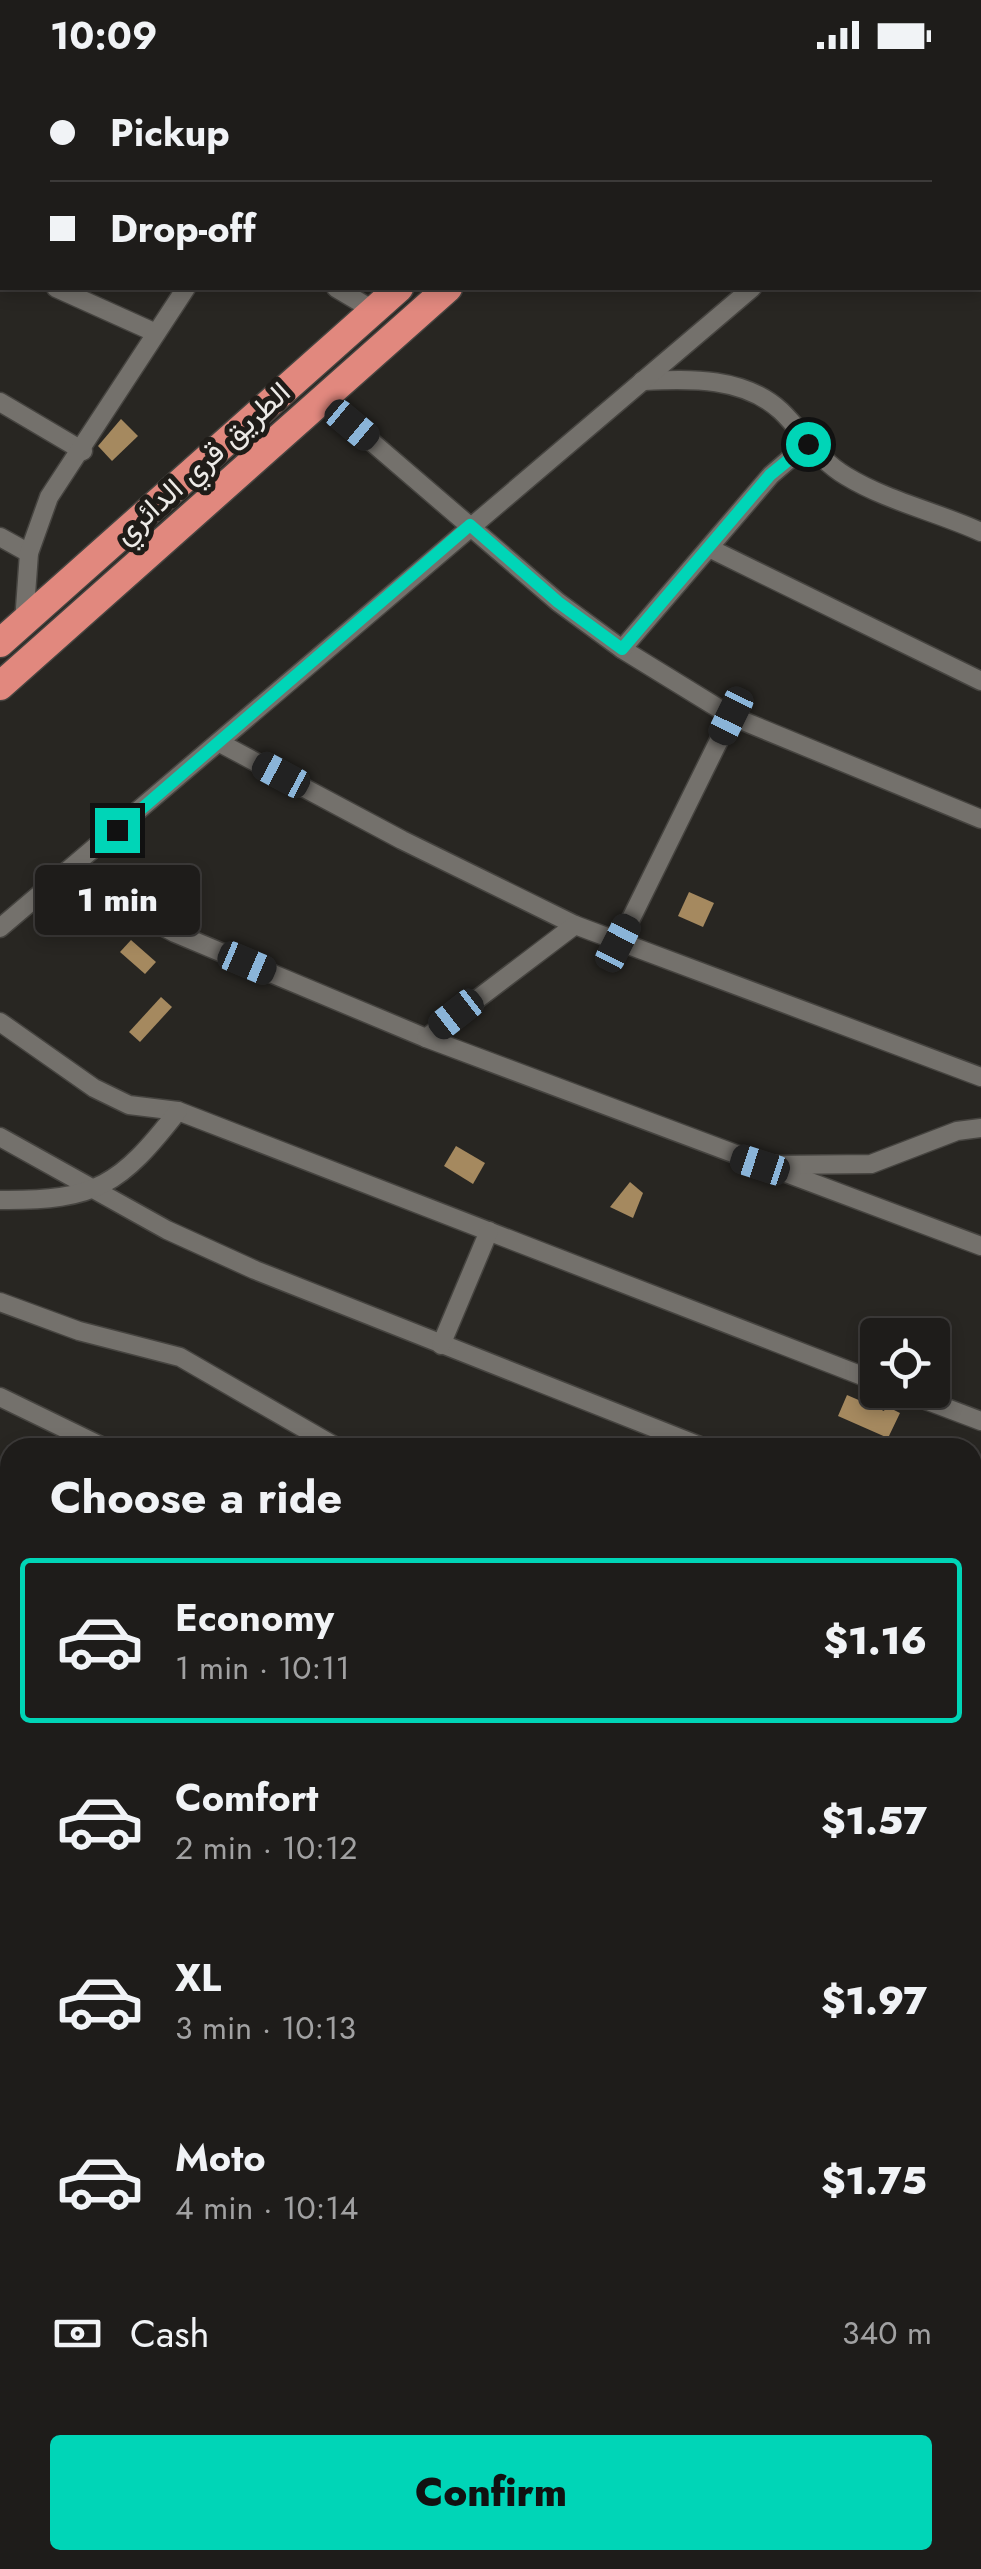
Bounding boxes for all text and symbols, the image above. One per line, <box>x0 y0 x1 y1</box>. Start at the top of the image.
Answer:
text: 10:09 <box>50 8 157 63</box>
text: Pickup <box>110 105 230 160</box>
text: Drop-off <box>110 201 256 256</box>
street label: الطريق قري الدائري <box>104 371 302 556</box>
car <box>319 394 385 456</box>
route start <box>786 422 831 467</box>
car <box>704 682 758 750</box>
car <box>247 748 315 802</box>
route end <box>95 808 140 853</box>
callout: 1 min <box>34 865 200 935</box>
text: 1 min <box>77 877 158 923</box>
car <box>591 909 645 977</box>
car <box>214 937 280 989</box>
car <box>423 984 489 1044</box>
car <box>727 1141 793 1189</box>
map controls <box>860 1318 950 1408</box>
button: locate <box>860 1318 950 1408</box>
text: Choose a ride <box>50 1465 342 1530</box>
text: Economy <box>175 1590 334 1645</box>
icon: car <box>55 1596 145 1686</box>
text: $1.16 <box>824 1613 927 1668</box>
text: 1 min · 10:11 <box>175 1645 350 1691</box>
text: Comfort <box>175 1770 318 1825</box>
icon: car <box>55 1776 145 1866</box>
text: $1.57 <box>821 1793 927 1848</box>
text: 2 min · 10:12 <box>175 1825 358 1871</box>
text: XL <box>175 1950 221 2005</box>
icon: car <box>55 1956 145 2046</box>
text: $1.97 <box>821 1973 927 2028</box>
text: 3 min · 10:13 <box>175 2005 356 2051</box>
text: Moto <box>175 2130 266 2185</box>
icon: car <box>55 2136 145 2226</box>
text: $1.75 <box>821 2153 927 2208</box>
text: 4 min · 10:14 <box>175 2185 358 2231</box>
icon: cash <box>50 2306 105 2361</box>
text: Cash <box>130 2306 210 2361</box>
text: 340 m <box>842 2310 932 2356</box>
button: Confirm <box>50 2435 932 2550</box>

